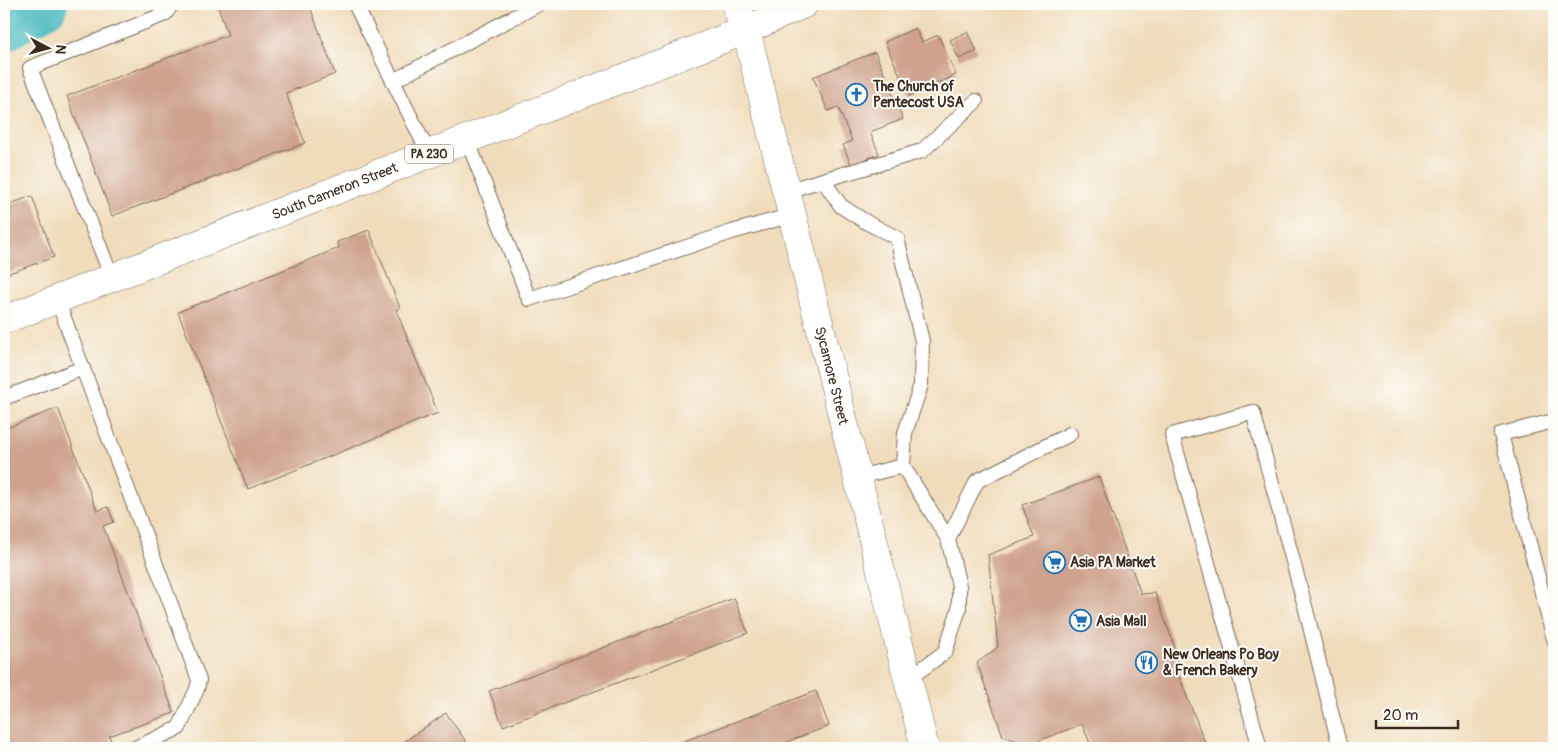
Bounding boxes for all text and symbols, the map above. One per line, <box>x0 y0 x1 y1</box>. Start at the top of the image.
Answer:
north arrow <box>22 22 72 72</box>
text: N <box>51 44 69 55</box>
place label: The Church of Pentecost USA <box>872 78 964 111</box>
church icon: The Church of Pentecost USA <box>845 82 869 106</box>
road number: PA 230 <box>405 144 453 164</box>
street label: South Cameron Street <box>269 159 400 223</box>
street label: Sycamore Street <box>811 325 852 427</box>
supermarket icon: Asia PA Market <box>1042 550 1066 574</box>
place label: Asia PA Market <box>1070 554 1156 571</box>
supermarket icon: Asia Mall <box>1068 609 1092 633</box>
place label: Asia Mall <box>1096 613 1147 630</box>
place label: New Orleans Po Boy & French Bakery <box>1163 646 1279 679</box>
restaurant icon: New Orleans Po Boy & French Bakery <box>1135 650 1159 674</box>
scale bar <box>1376 697 1458 729</box>
text: 20 m <box>1383 706 1418 725</box>

